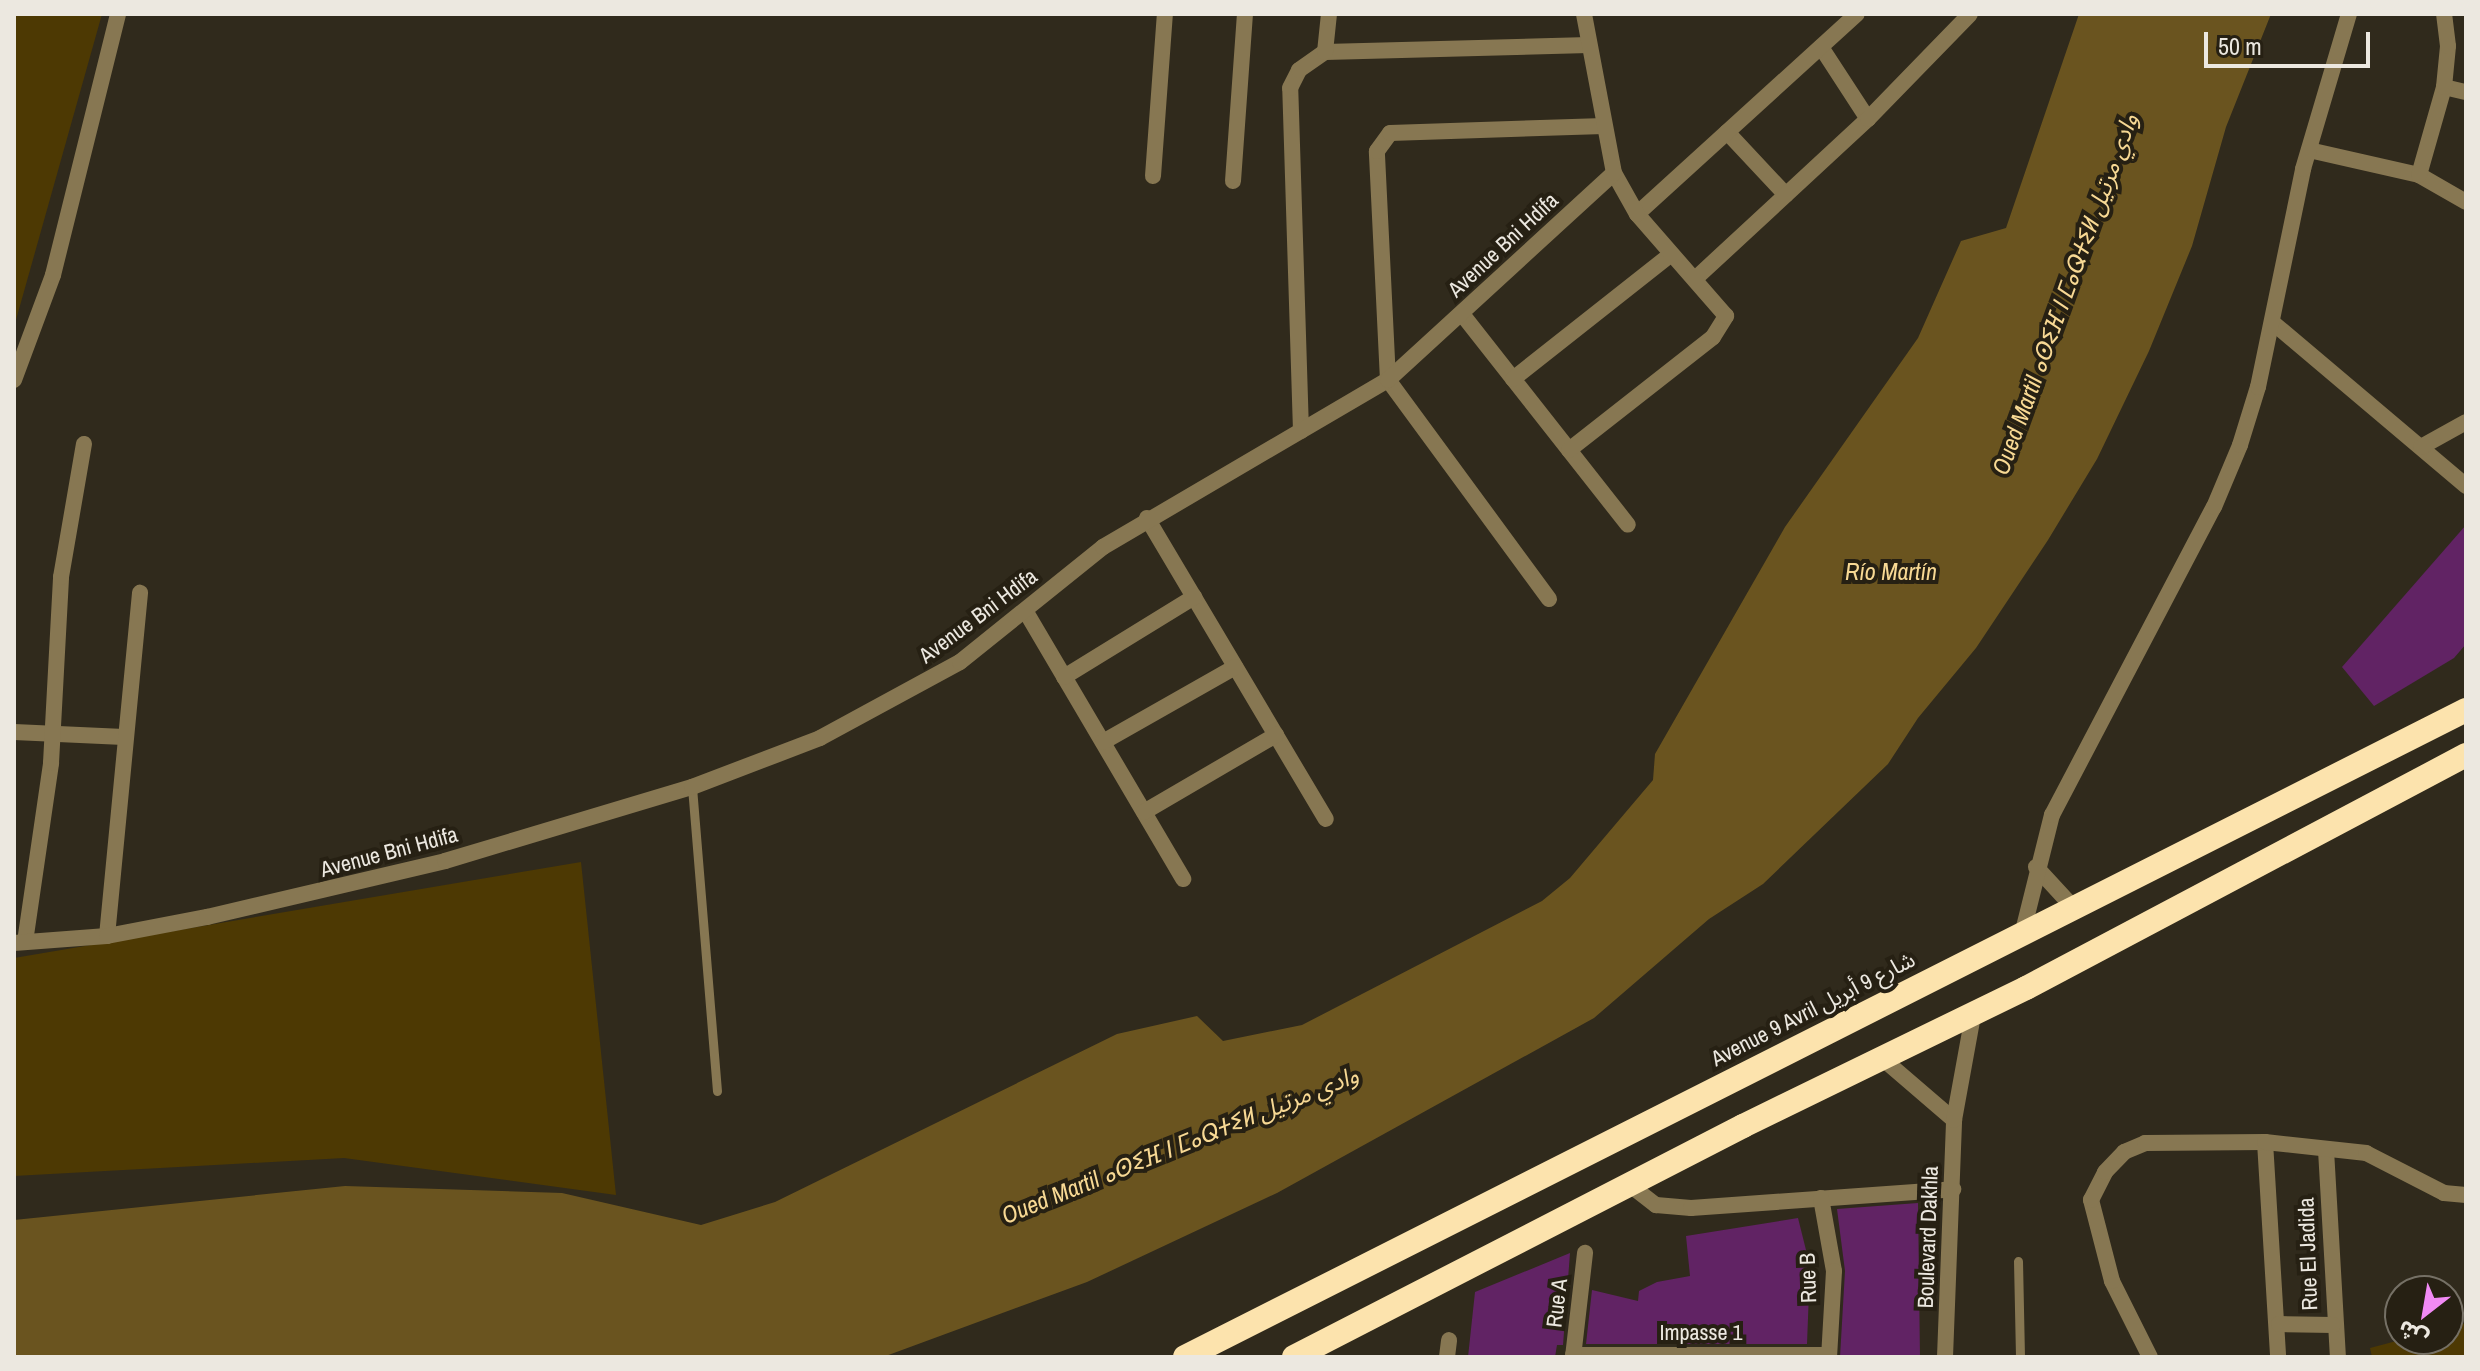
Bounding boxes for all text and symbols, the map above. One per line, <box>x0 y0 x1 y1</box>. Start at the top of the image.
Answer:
scale bar <box>2208 16 2374 66</box>
text: 50 m <box>2218 30 2262 62</box>
water label: Oued Martil ⴰⵙⵉⴼ ⵏ ⵎⴰⵕⵜⵉⵍ وادي مرتيل <box>1986 109 2144 479</box>
street label: Avenue Bni Hdifa <box>1442 187 1564 303</box>
water label: Río Martín <box>1845 558 1937 586</box>
street label: Avenue Bni Hdifa <box>914 563 1042 669</box>
street label: Avenue Bni Hdifa <box>317 821 461 883</box>
street label: Avenue 9 Avril شارع 9 أبريل <box>1706 946 1920 1072</box>
water label: Oued Martil ⴰⵙⵉⴼ ⵏ ⵎⴰⵕⵜⵉⵍ وادي مرتيل <box>997 1060 1363 1230</box>
street label: Boulevard Dakhla <box>1912 1165 1944 1309</box>
street label: Rue El Jadida <box>2293 1197 2323 1311</box>
street label: Rue B <box>1794 1252 1822 1304</box>
north arrow <box>2384 1275 2464 1355</box>
street label: Rue A <box>1541 1277 1573 1329</box>
text: ش <box>2392 1313 2433 1354</box>
street label: Impasse 1 <box>1659 1320 1743 1346</box>

